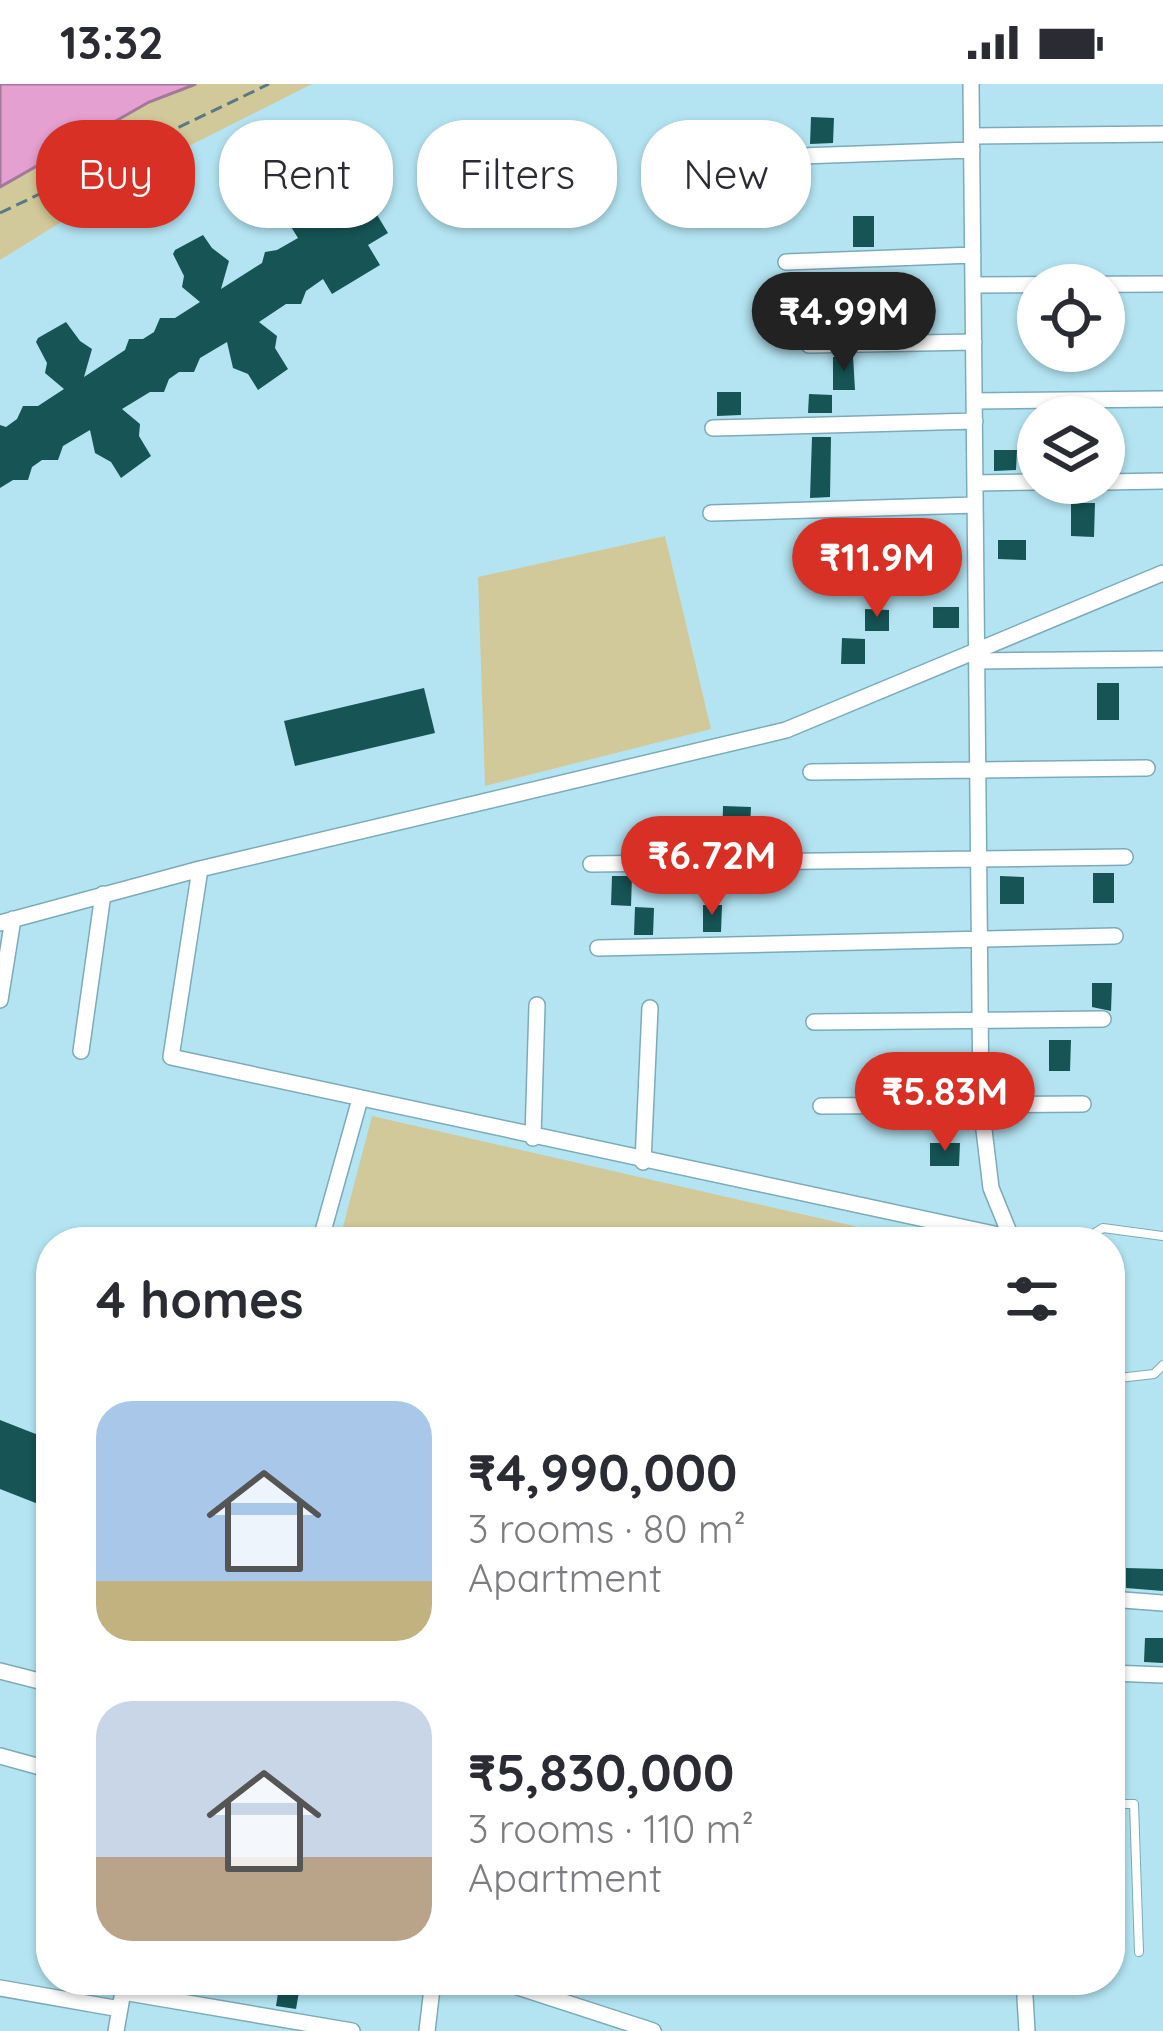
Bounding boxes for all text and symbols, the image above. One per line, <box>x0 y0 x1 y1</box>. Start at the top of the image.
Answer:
text: 13:32 <box>60 14 164 70</box>
chip: Buy <box>36 120 195 228</box>
chip: Rent <box>219 120 393 228</box>
chip: Filters <box>417 120 617 228</box>
chip: New <box>641 120 811 228</box>
map controls <box>1017 264 1125 504</box>
button: locate <box>1017 264 1125 372</box>
pin: ₹4.99M <box>746 272 942 374</box>
text: ₹4.99M <box>779 286 909 335</box>
button: layers <box>1017 396 1125 504</box>
pin: ₹11.9M <box>779 518 975 620</box>
text: ₹11.9M <box>819 532 935 581</box>
pin: ₹6.72M <box>614 816 810 918</box>
text: ₹6.72M <box>648 830 776 879</box>
pin: ₹5.83M <box>847 1052 1043 1154</box>
text: ₹5.83M <box>882 1066 1008 1115</box>
icon: filters <box>999 1266 1065 1332</box>
text: 4 homes <box>96 1267 304 1331</box>
text: ₹4,990,000 <box>468 1440 737 1504</box>
icon: home <box>192 1449 336 1593</box>
text: 3 rooms · 80 m² <box>468 1504 746 1553</box>
text: Apartment <box>468 1553 662 1602</box>
text: ₹5,830,000 <box>468 1740 734 1804</box>
icon: home <box>192 1749 336 1893</box>
text: 3 rooms · 110 m² <box>468 1804 754 1853</box>
text: Apartment <box>468 1853 662 1902</box>

